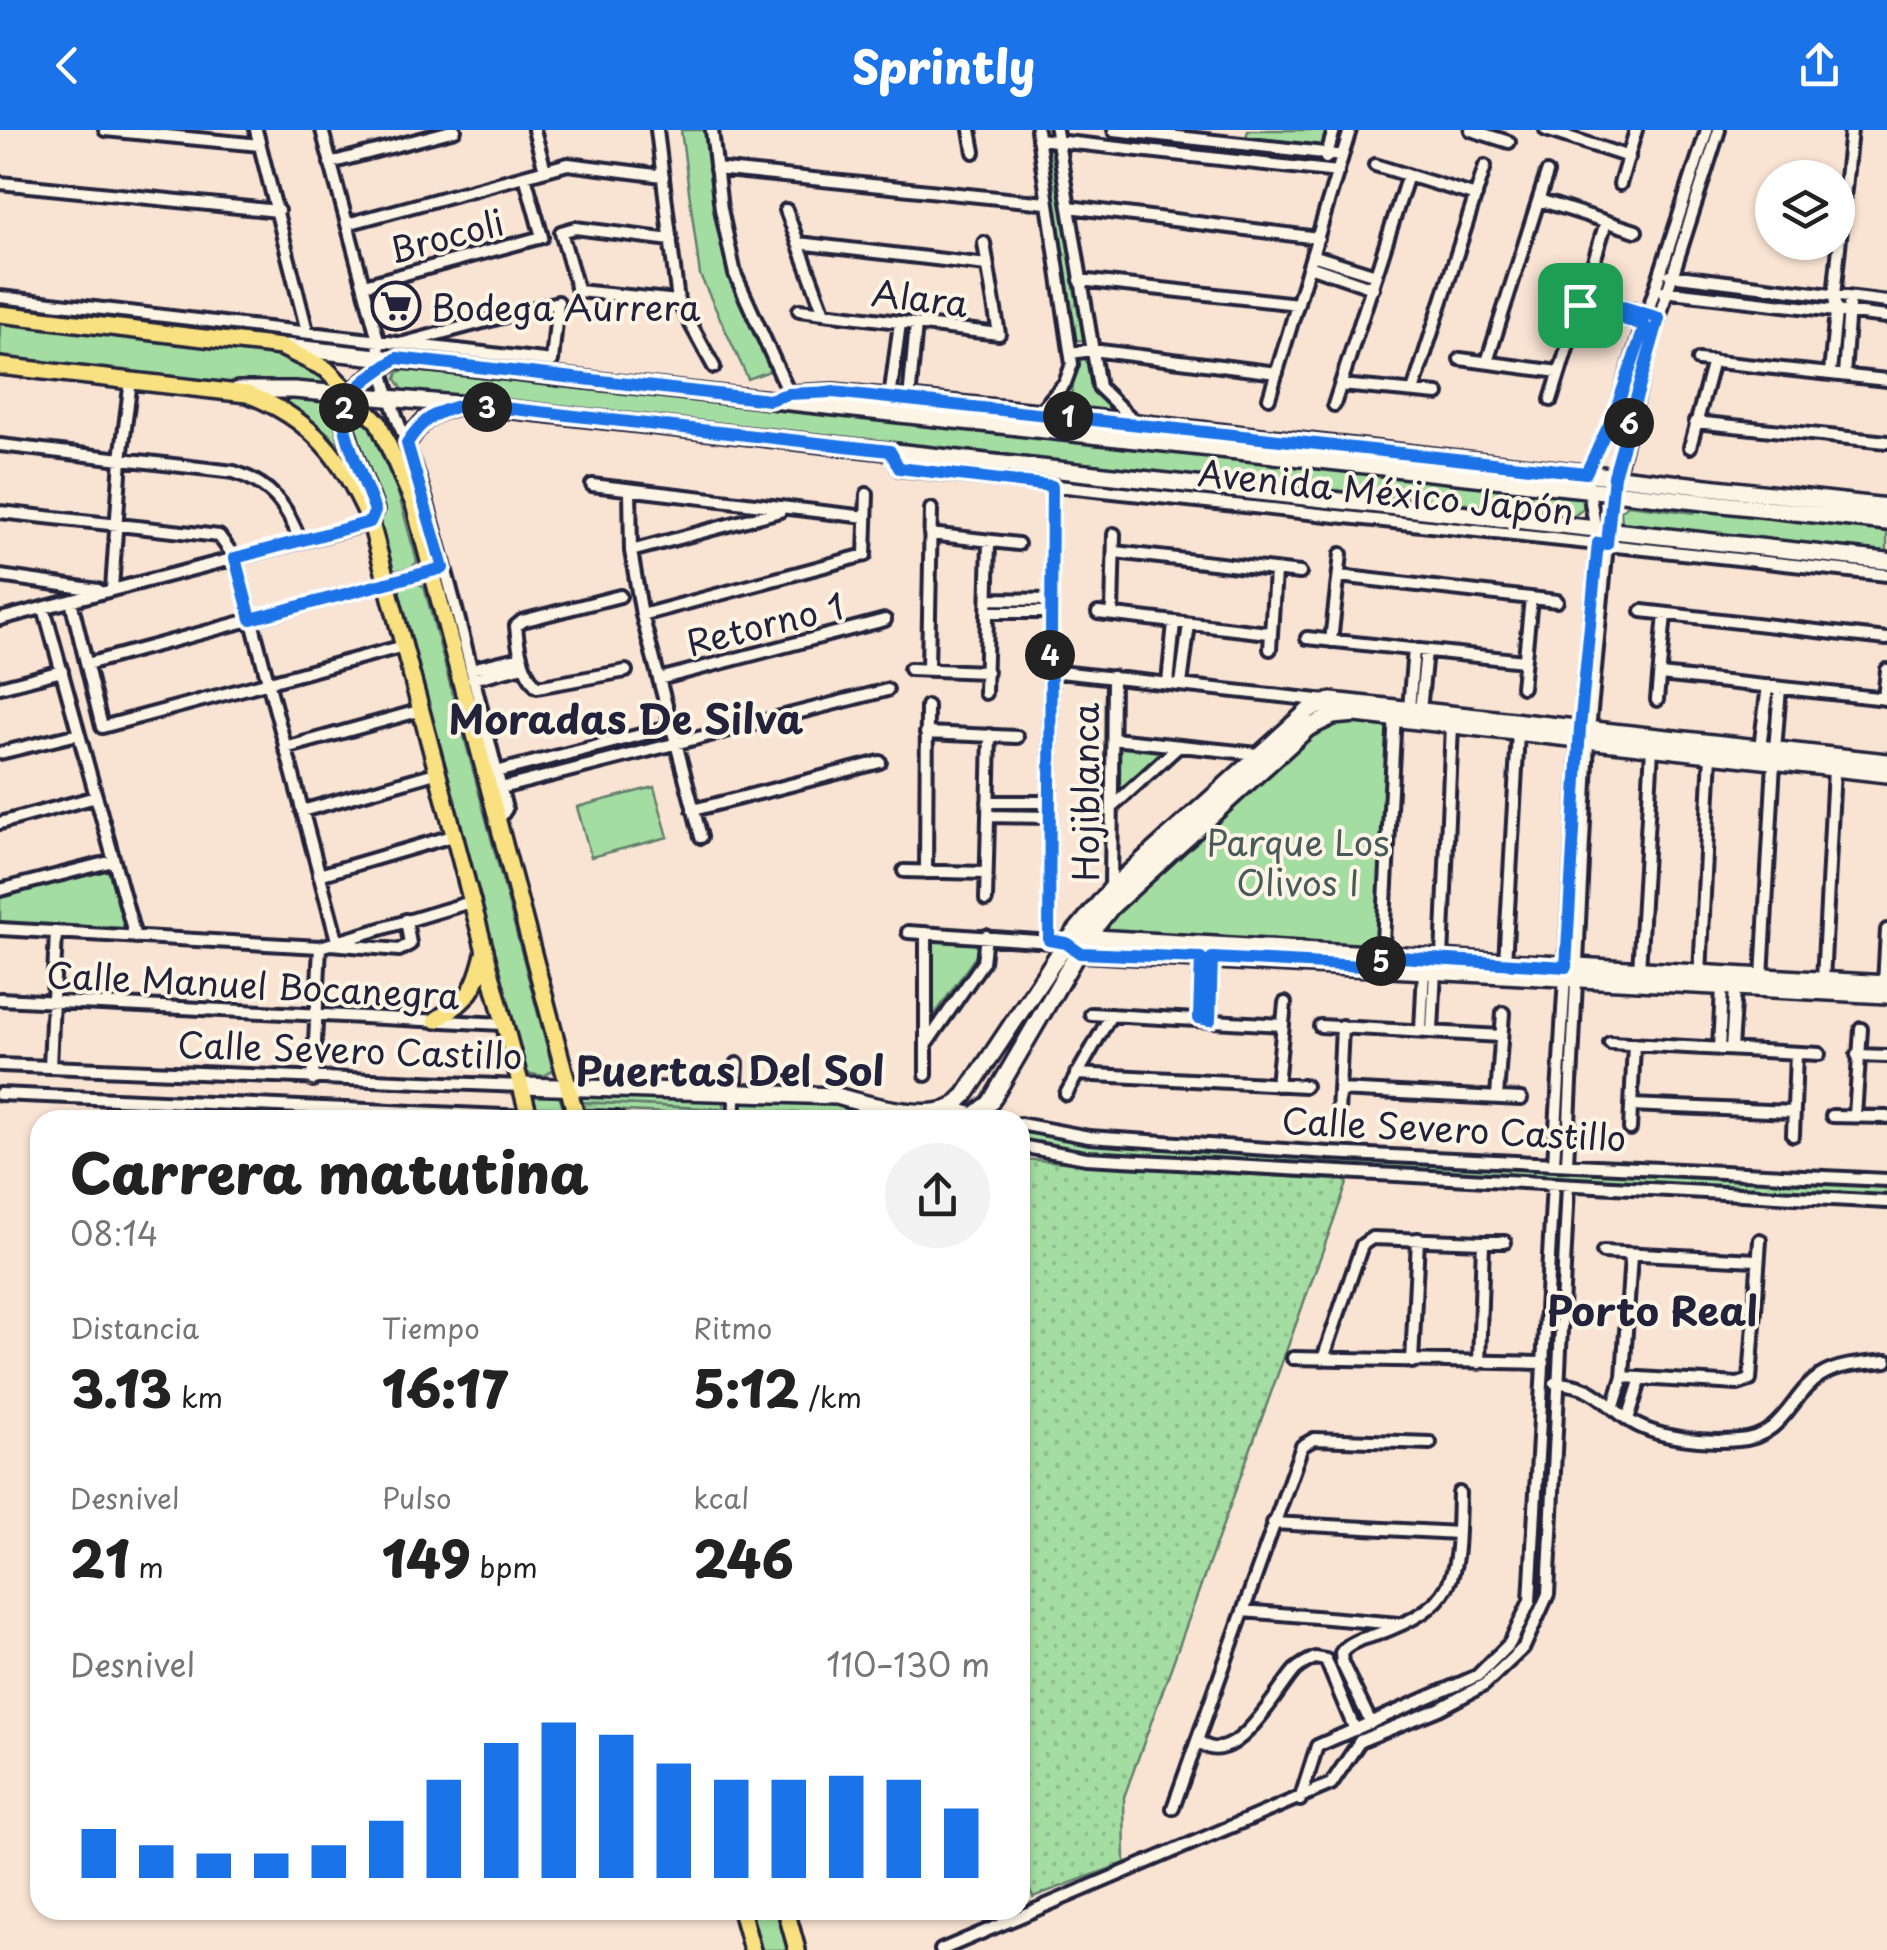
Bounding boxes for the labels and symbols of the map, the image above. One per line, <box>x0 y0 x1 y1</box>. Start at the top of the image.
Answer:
street label: Brocoli <box>383 194 509 276</box>
pin <box>1538 263 1623 348</box>
street label: Alara <box>869 265 971 329</box>
supermarket icon: Bodega Aurrera <box>370 280 422 332</box>
place label: Bodega Aurrera <box>431 280 701 333</box>
pin: 3 <box>462 382 512 432</box>
pin: 2 <box>319 383 369 433</box>
pin: 1 <box>1043 391 1093 441</box>
pin: 6 <box>1604 398 1654 448</box>
street label: Avenida México Japón <box>1195 445 1577 537</box>
street label: Retorno 1 <box>681 578 849 668</box>
pin: 4 <box>1025 630 1075 680</box>
district label: Moradas De Silva <box>448 687 804 748</box>
street label: Hojiblanca <box>1058 703 1111 881</box>
park label: Parque Los Olivos I <box>1207 815 1389 908</box>
pin: 5 <box>1356 936 1406 986</box>
street label: Calle Manuel Bocanegra <box>45 947 461 1021</box>
street label: Calle Severo Castillo <box>177 1016 523 1082</box>
district label: Puertas Del Sol <box>575 1039 885 1100</box>
street label: Calle Severo Castillo <box>1280 1093 1628 1163</box>
district label: Porto Real <box>1546 1279 1758 1340</box>

